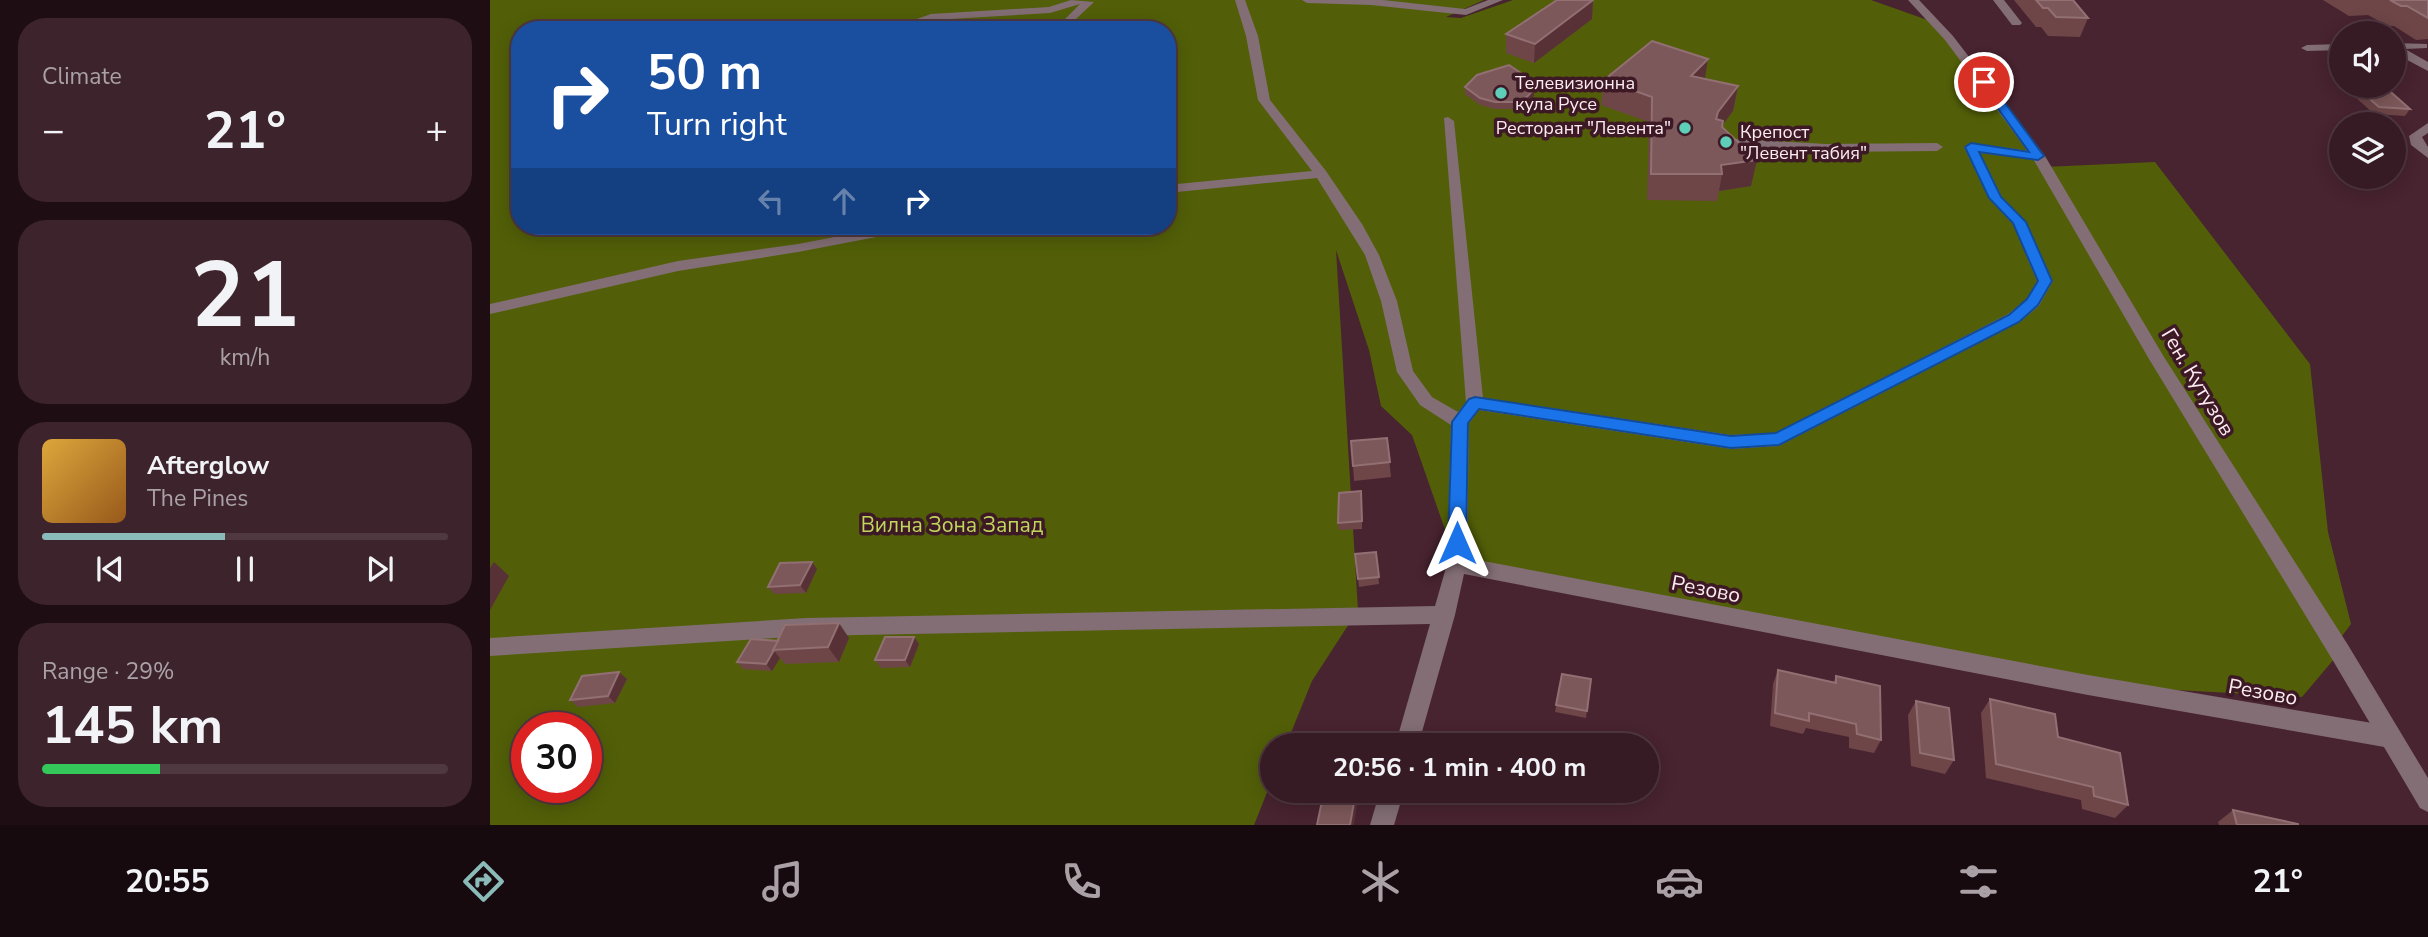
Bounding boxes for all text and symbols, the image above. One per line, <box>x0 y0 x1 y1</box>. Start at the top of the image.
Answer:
map controls <box>2329 21 2406 189</box>
button: sound <box>2329 21 2406 98</box>
text: 50 m <box>647 39 762 106</box>
icon: right <box>532 49 623 140</box>
pin <box>1954 52 2014 112</box>
text: Climate <box>42 61 122 92</box>
icon: arrive <box>1965 63 2003 101</box>
place label: Телевизионна кула Русе <box>1515 71 1635 116</box>
marker: Телевизионна кула Русе <box>1493 85 1509 101</box>
text: 21° <box>204 95 286 166</box>
text: Turn right <box>647 103 787 146</box>
text: − <box>42 105 65 156</box>
text: + <box>425 105 448 156</box>
button: layers <box>2329 112 2406 189</box>
place label: Ресторант "Левента" <box>1496 116 1671 140</box>
marker: Ресторант "Левента" <box>1677 120 1693 136</box>
place label: Крепост "Левент табия" <box>1740 120 1867 165</box>
marker: Крепост "Левент табия" <box>1718 134 1734 150</box>
icon: left <box>752 182 790 220</box>
icon: ahead <box>825 182 863 220</box>
icon: right <box>898 182 936 220</box>
text: 21 <box>190 234 300 358</box>
street label: Ген. Кутузов <box>2155 323 2241 441</box>
text: km/h <box>220 342 270 373</box>
text: Afterglow <box>147 448 270 483</box>
text: The Pines <box>147 483 248 514</box>
position arrow <box>1420 506 1494 580</box>
park label: Вилна Зона Запад <box>861 511 1043 539</box>
icon: previous <box>91 550 129 588</box>
icon: pause <box>226 550 264 588</box>
icon: next <box>361 550 399 588</box>
street label: Резово <box>1669 569 1743 609</box>
text: Range · 29% <box>42 656 174 687</box>
street label: Резово <box>2226 672 2300 712</box>
text: 145 km <box>42 690 223 761</box>
speed limit sign: 30 <box>511 712 602 803</box>
text: 20:56 · 1 min · 400 m <box>1333 750 1586 785</box>
icon: directions <box>459 857 508 906</box>
icon: music <box>758 857 807 906</box>
icon: phone <box>1057 857 1106 906</box>
icon: climate <box>1356 857 1405 906</box>
icon: car <box>1655 857 1704 906</box>
icon: filters <box>1954 857 2003 906</box>
text: 20:55 <box>125 860 210 903</box>
text: 21° <box>2252 860 2303 903</box>

